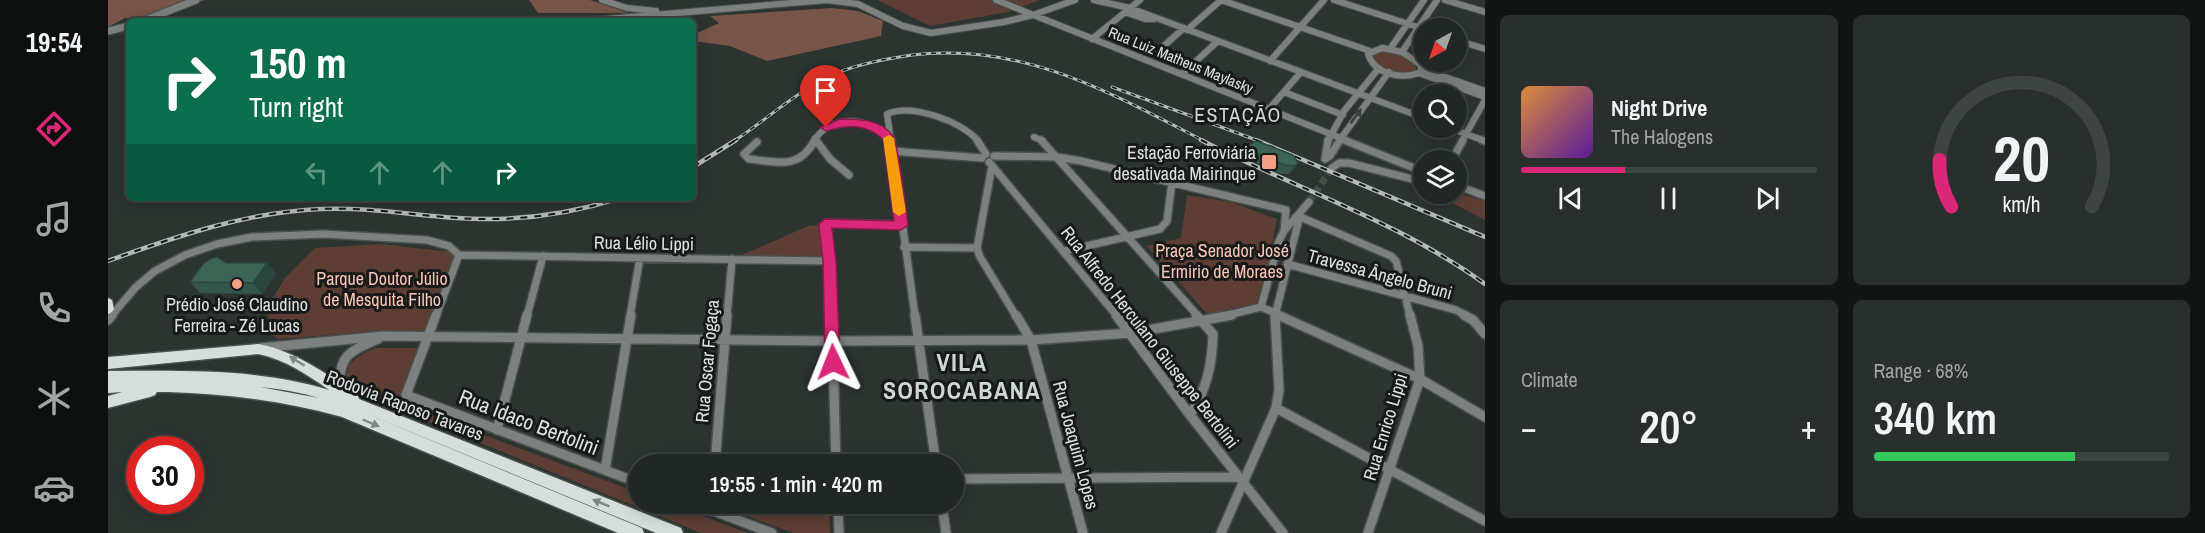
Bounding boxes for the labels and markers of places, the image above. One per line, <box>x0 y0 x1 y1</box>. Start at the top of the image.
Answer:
pin <box>800 65 851 127</box>
place label: Estação Ferroviária desativada Mairinque <box>1113 140 1256 186</box>
marker: Estação Ferroviária desativada Mairinque <box>1260 153 1278 171</box>
marker: Prédio José Claudino Ferreira - Zé Lucas <box>230 277 244 291</box>
place label: Prédio José Claudino Ferreira - Zé Lucas <box>166 292 308 338</box>

